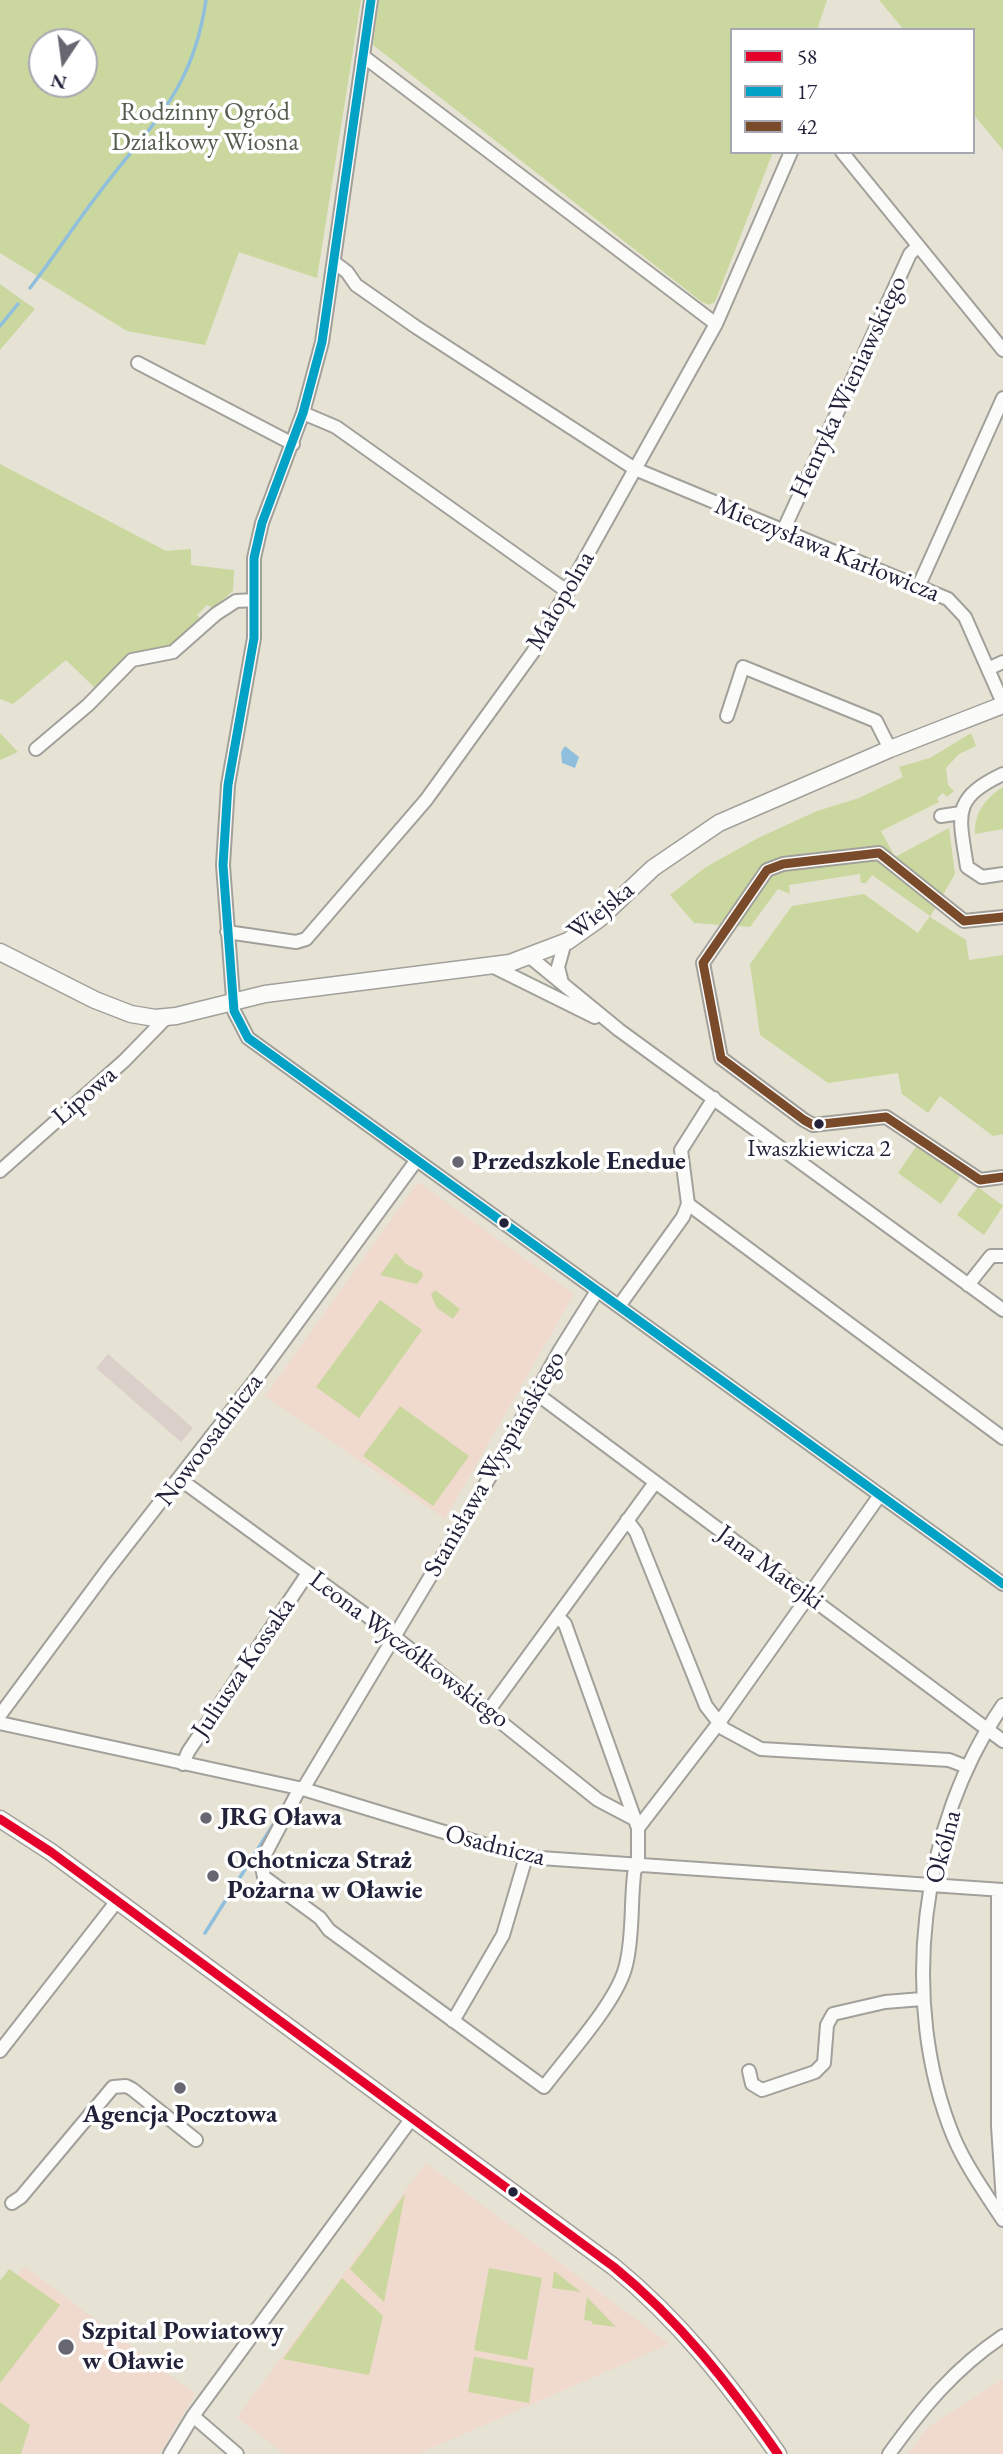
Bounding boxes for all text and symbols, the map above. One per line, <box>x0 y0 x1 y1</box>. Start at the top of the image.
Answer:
north arrow <box>28 28 98 98</box>
legend <box>730 28 975 154</box>
text: 58 <box>797 43 817 70</box>
text: N <box>48 68 69 96</box>
text: 17 <box>797 78 817 105</box>
park label: Rodzinny Ogród Działkowy Wiosna <box>111 97 299 158</box>
text: 42 <box>797 113 817 140</box>
street label: Henryka Wieniawskiego <box>784 271 914 503</box>
street label: Mieczysława Karłowicza <box>710 491 944 609</box>
street label: Małopolna <box>520 546 602 656</box>
street label: Wiejska <box>561 875 641 947</box>
street label: Lipowa <box>46 1060 124 1132</box>
marker: Iwaszkiewicza 2 <box>812 1117 826 1131</box>
place label: Iwaszkiewicza 2 <box>747 1135 891 1163</box>
place label: Przedszkole Enedue <box>472 1146 686 1178</box>
marker: Przedszkole Enedue <box>450 1154 466 1170</box>
unlabelled marker <box>497 1216 511 1230</box>
street label: Stanisława Wyspiańskiego <box>418 1346 572 1582</box>
street label: Nowoosadnicza <box>150 1367 270 1513</box>
street label: Jana Matejki <box>710 1519 830 1617</box>
street label: Leona Wyczółkowskiego <box>303 1565 515 1735</box>
street label: Juliusza Kossaka <box>186 1592 302 1744</box>
place label: JRG Oława <box>220 1802 342 1834</box>
street label: Okólna <box>919 1807 969 1887</box>
marker: JRG Oława <box>198 1810 214 1826</box>
street label: Osadnicza <box>442 1819 548 1873</box>
place label: Ochotnicza Straż Pożarna w Oławie <box>227 1845 423 1906</box>
marker: Ochotnicza Straż Pożarna w Oławie <box>205 1868 221 1884</box>
marker: Agencja Pocztowa <box>172 2080 188 2096</box>
place label: Agencja Pocztowa <box>83 2099 277 2131</box>
unlabelled marker <box>506 2185 520 2199</box>
place label: Szpital Powiatowy w Oławie <box>82 2316 284 2378</box>
marker: Szpital Powiatowy w Oławie <box>56 2337 76 2357</box>

